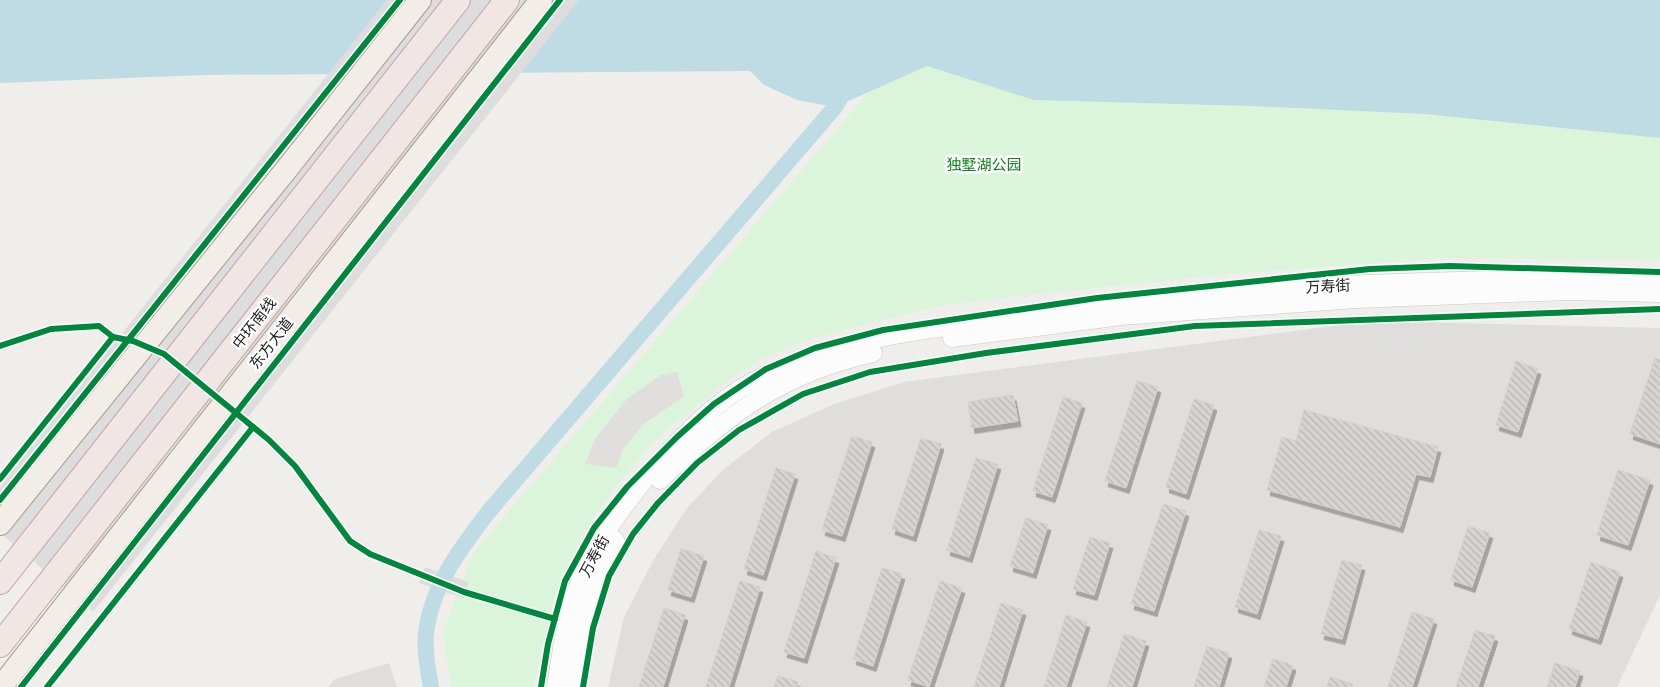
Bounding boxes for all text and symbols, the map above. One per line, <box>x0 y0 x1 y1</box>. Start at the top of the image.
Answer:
park label: 独墅湖公园 <box>946 153 1022 176</box>
street label: 万寿街 <box>1305 273 1351 299</box>
street label: 中环南线 <box>226 292 282 354</box>
street label: 东方大道 <box>243 312 299 374</box>
street label: 万寿街 <box>573 531 615 581</box>

